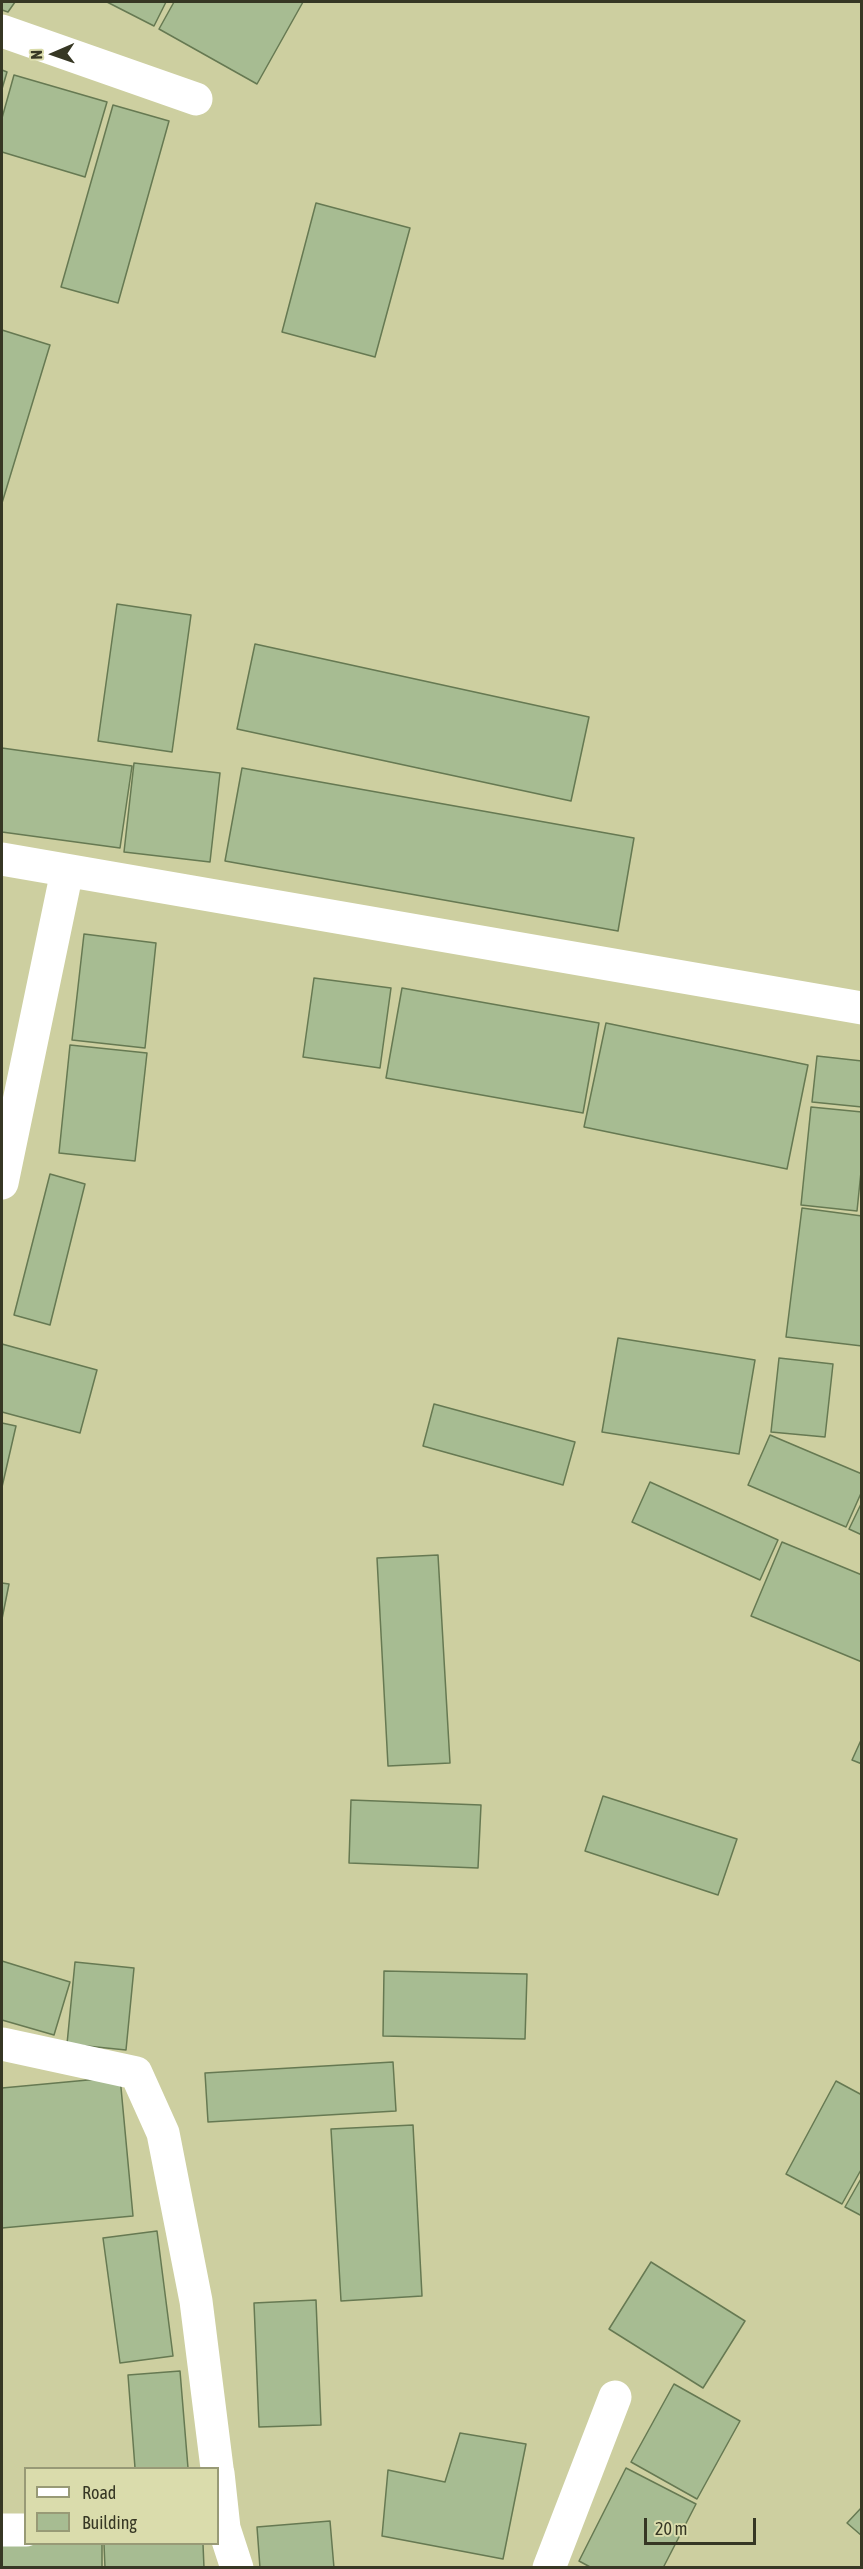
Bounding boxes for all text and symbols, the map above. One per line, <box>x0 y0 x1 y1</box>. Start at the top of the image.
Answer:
north arrow <box>24 24 84 84</box>
text: N <box>27 50 45 60</box>
legend <box>24 2467 219 2545</box>
text: Road <box>82 2482 116 2503</box>
scale bar <box>647 2506 760 2544</box>
text: Building <box>82 2512 137 2533</box>
text: 20 m <box>655 2518 687 2539</box>

